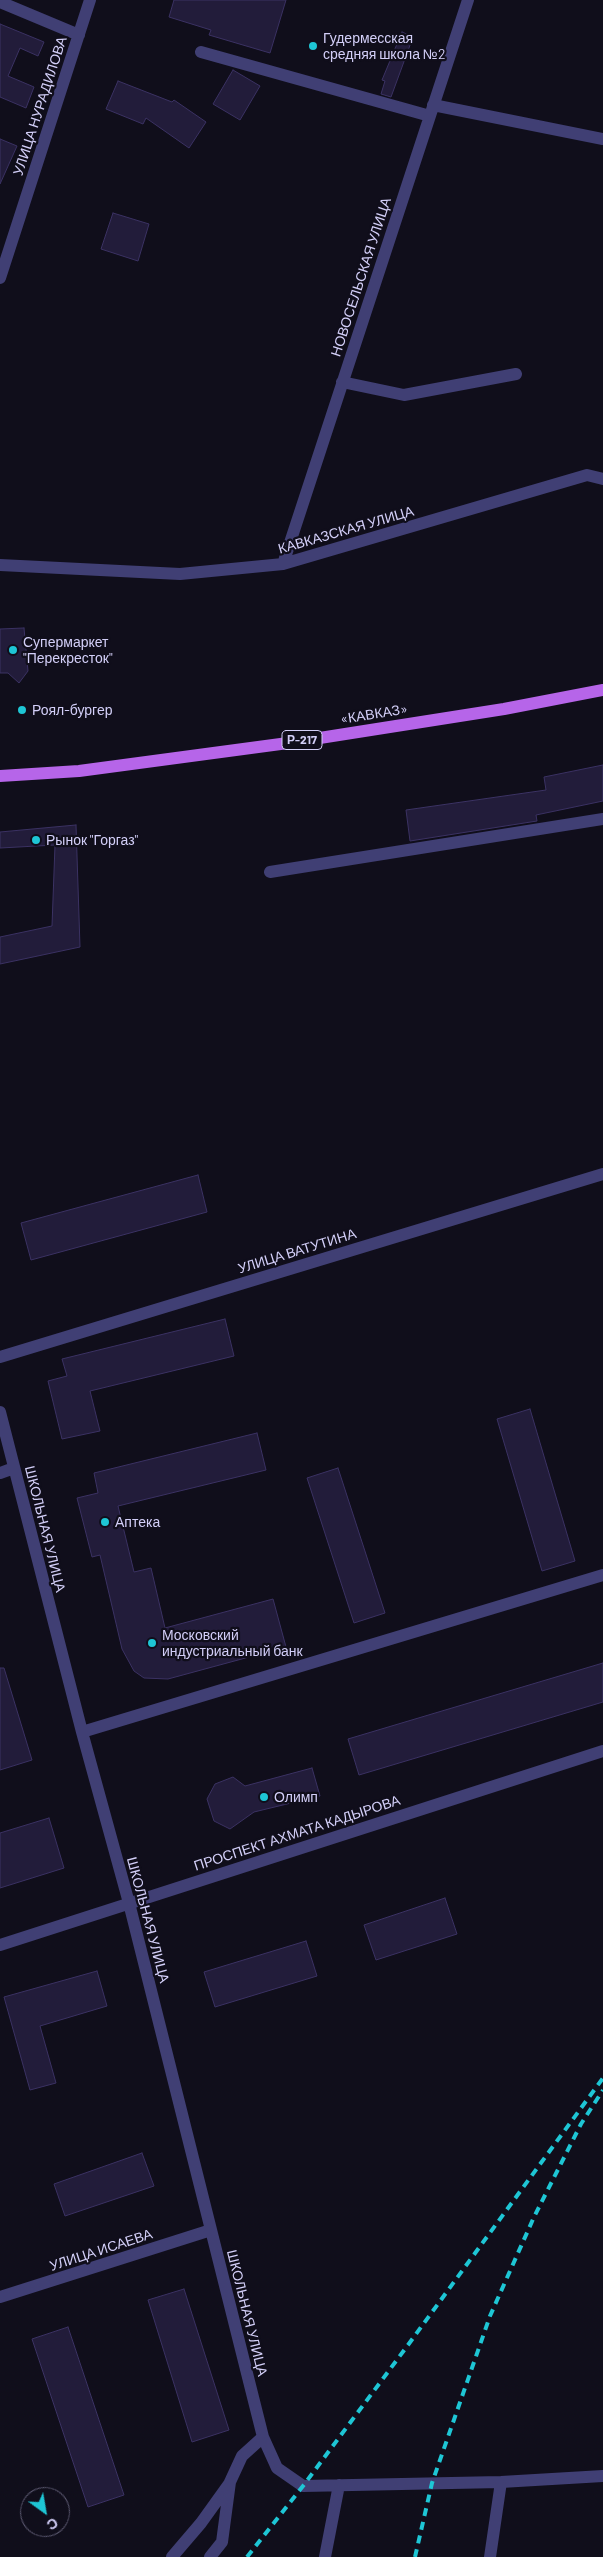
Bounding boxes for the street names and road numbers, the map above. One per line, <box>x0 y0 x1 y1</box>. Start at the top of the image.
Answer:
street label: УЛИЦА НУРАДИЛОВА <box>10 34 70 178</box>
street label: НОВОСЕЛЬСКАЯ УЛИЦА <box>327 195 395 359</box>
street label: КАВКАЗСКАЯ УЛИЦА <box>276 503 416 557</box>
street label: «КАВКАЗ» <box>339 700 409 728</box>
road number: Р-217 <box>282 730 322 750</box>
street label: УЛИЦА ВАТУТИНА <box>236 1225 358 1277</box>
street label: ШКОЛЬНАЯ УЛИЦА <box>21 1464 69 1594</box>
street label: ПРОСПЕКТ АХМАТА КАДЫРОВА <box>192 1792 402 1874</box>
street label: ШКОЛЬНАЯ УЛИЦА <box>123 1855 173 1985</box>
street label: УЛИЦА ИСАЕВА <box>48 2225 154 2275</box>
street label: ШКОЛЬНАЯ УЛИЦА <box>223 2248 271 2378</box>

